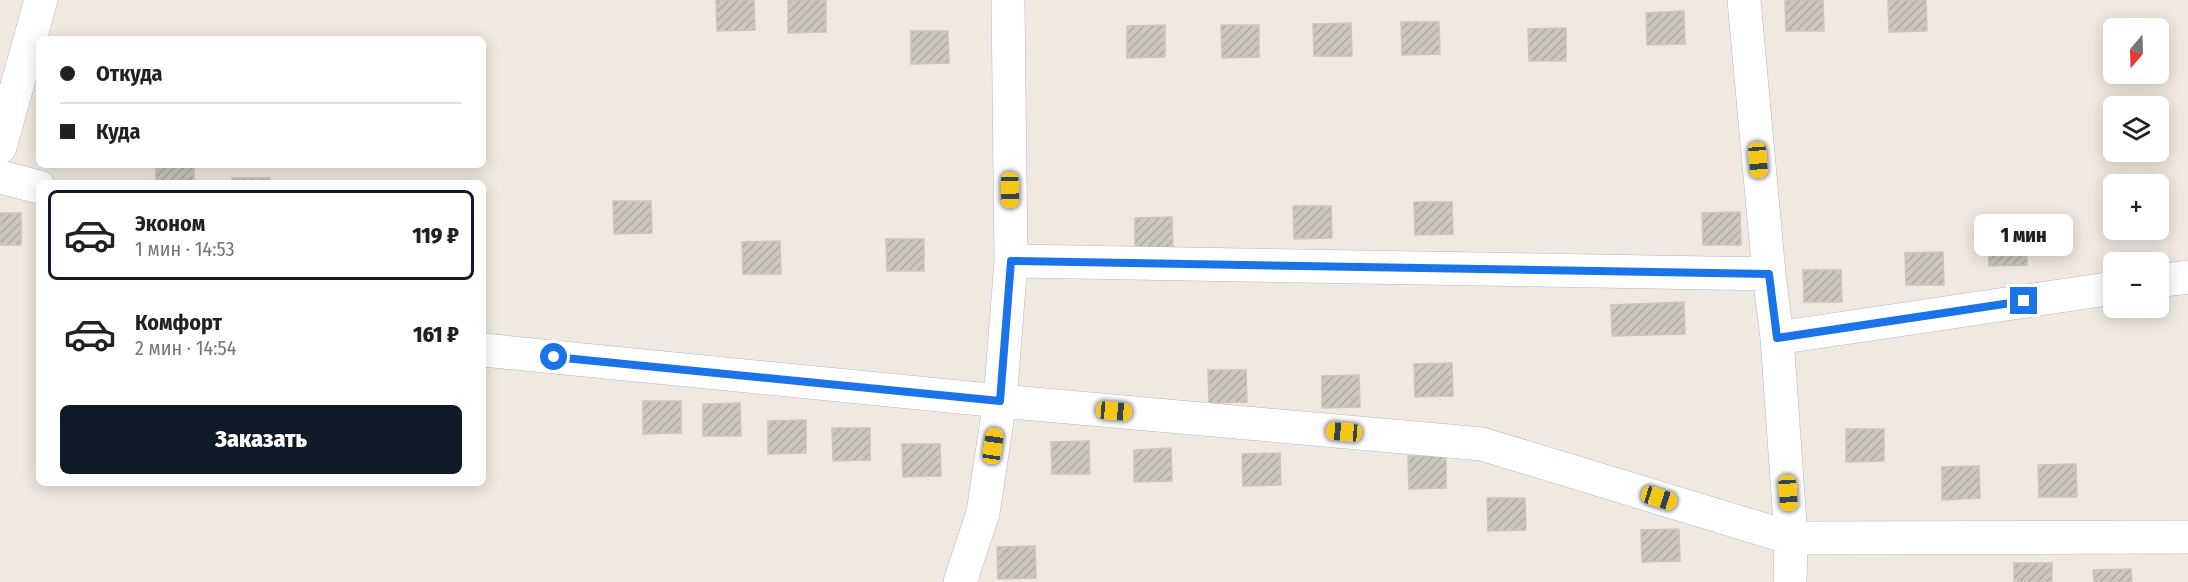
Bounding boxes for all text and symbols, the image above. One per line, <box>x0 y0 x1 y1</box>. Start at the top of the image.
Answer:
north arrow <box>2103 18 2169 84</box>
map controls <box>2103 18 2169 318</box>
text: Откуда <box>96 60 163 87</box>
button: layers <box>2103 96 2169 162</box>
text: Куда <box>96 118 140 145</box>
car <box>1747 141 1769 179</box>
car <box>1001 172 1019 208</box>
button: + <box>2103 174 2169 240</box>
icon: car <box>63 208 117 262</box>
text: Эконом <box>135 210 205 237</box>
callout: 1 мин <box>1974 214 2074 256</box>
text: 119 ₽ <box>412 222 459 249</box>
text: 1 мин <box>2000 223 2047 247</box>
text: 1 мин · 14:53 <box>135 237 235 261</box>
button: − <box>2103 252 2169 318</box>
route end <box>2010 287 2037 314</box>
icon: car <box>63 307 117 361</box>
text: Комфорт <box>135 309 222 336</box>
text: 161 ₽ <box>413 321 459 348</box>
text: 2 мин · 14:54 <box>135 336 236 360</box>
route start <box>540 343 567 370</box>
car <box>1095 400 1133 422</box>
button: Заказать <box>60 405 462 474</box>
car <box>1325 421 1363 443</box>
car <box>982 427 1004 465</box>
car <box>1778 474 1798 512</box>
car <box>1639 484 1679 512</box>

